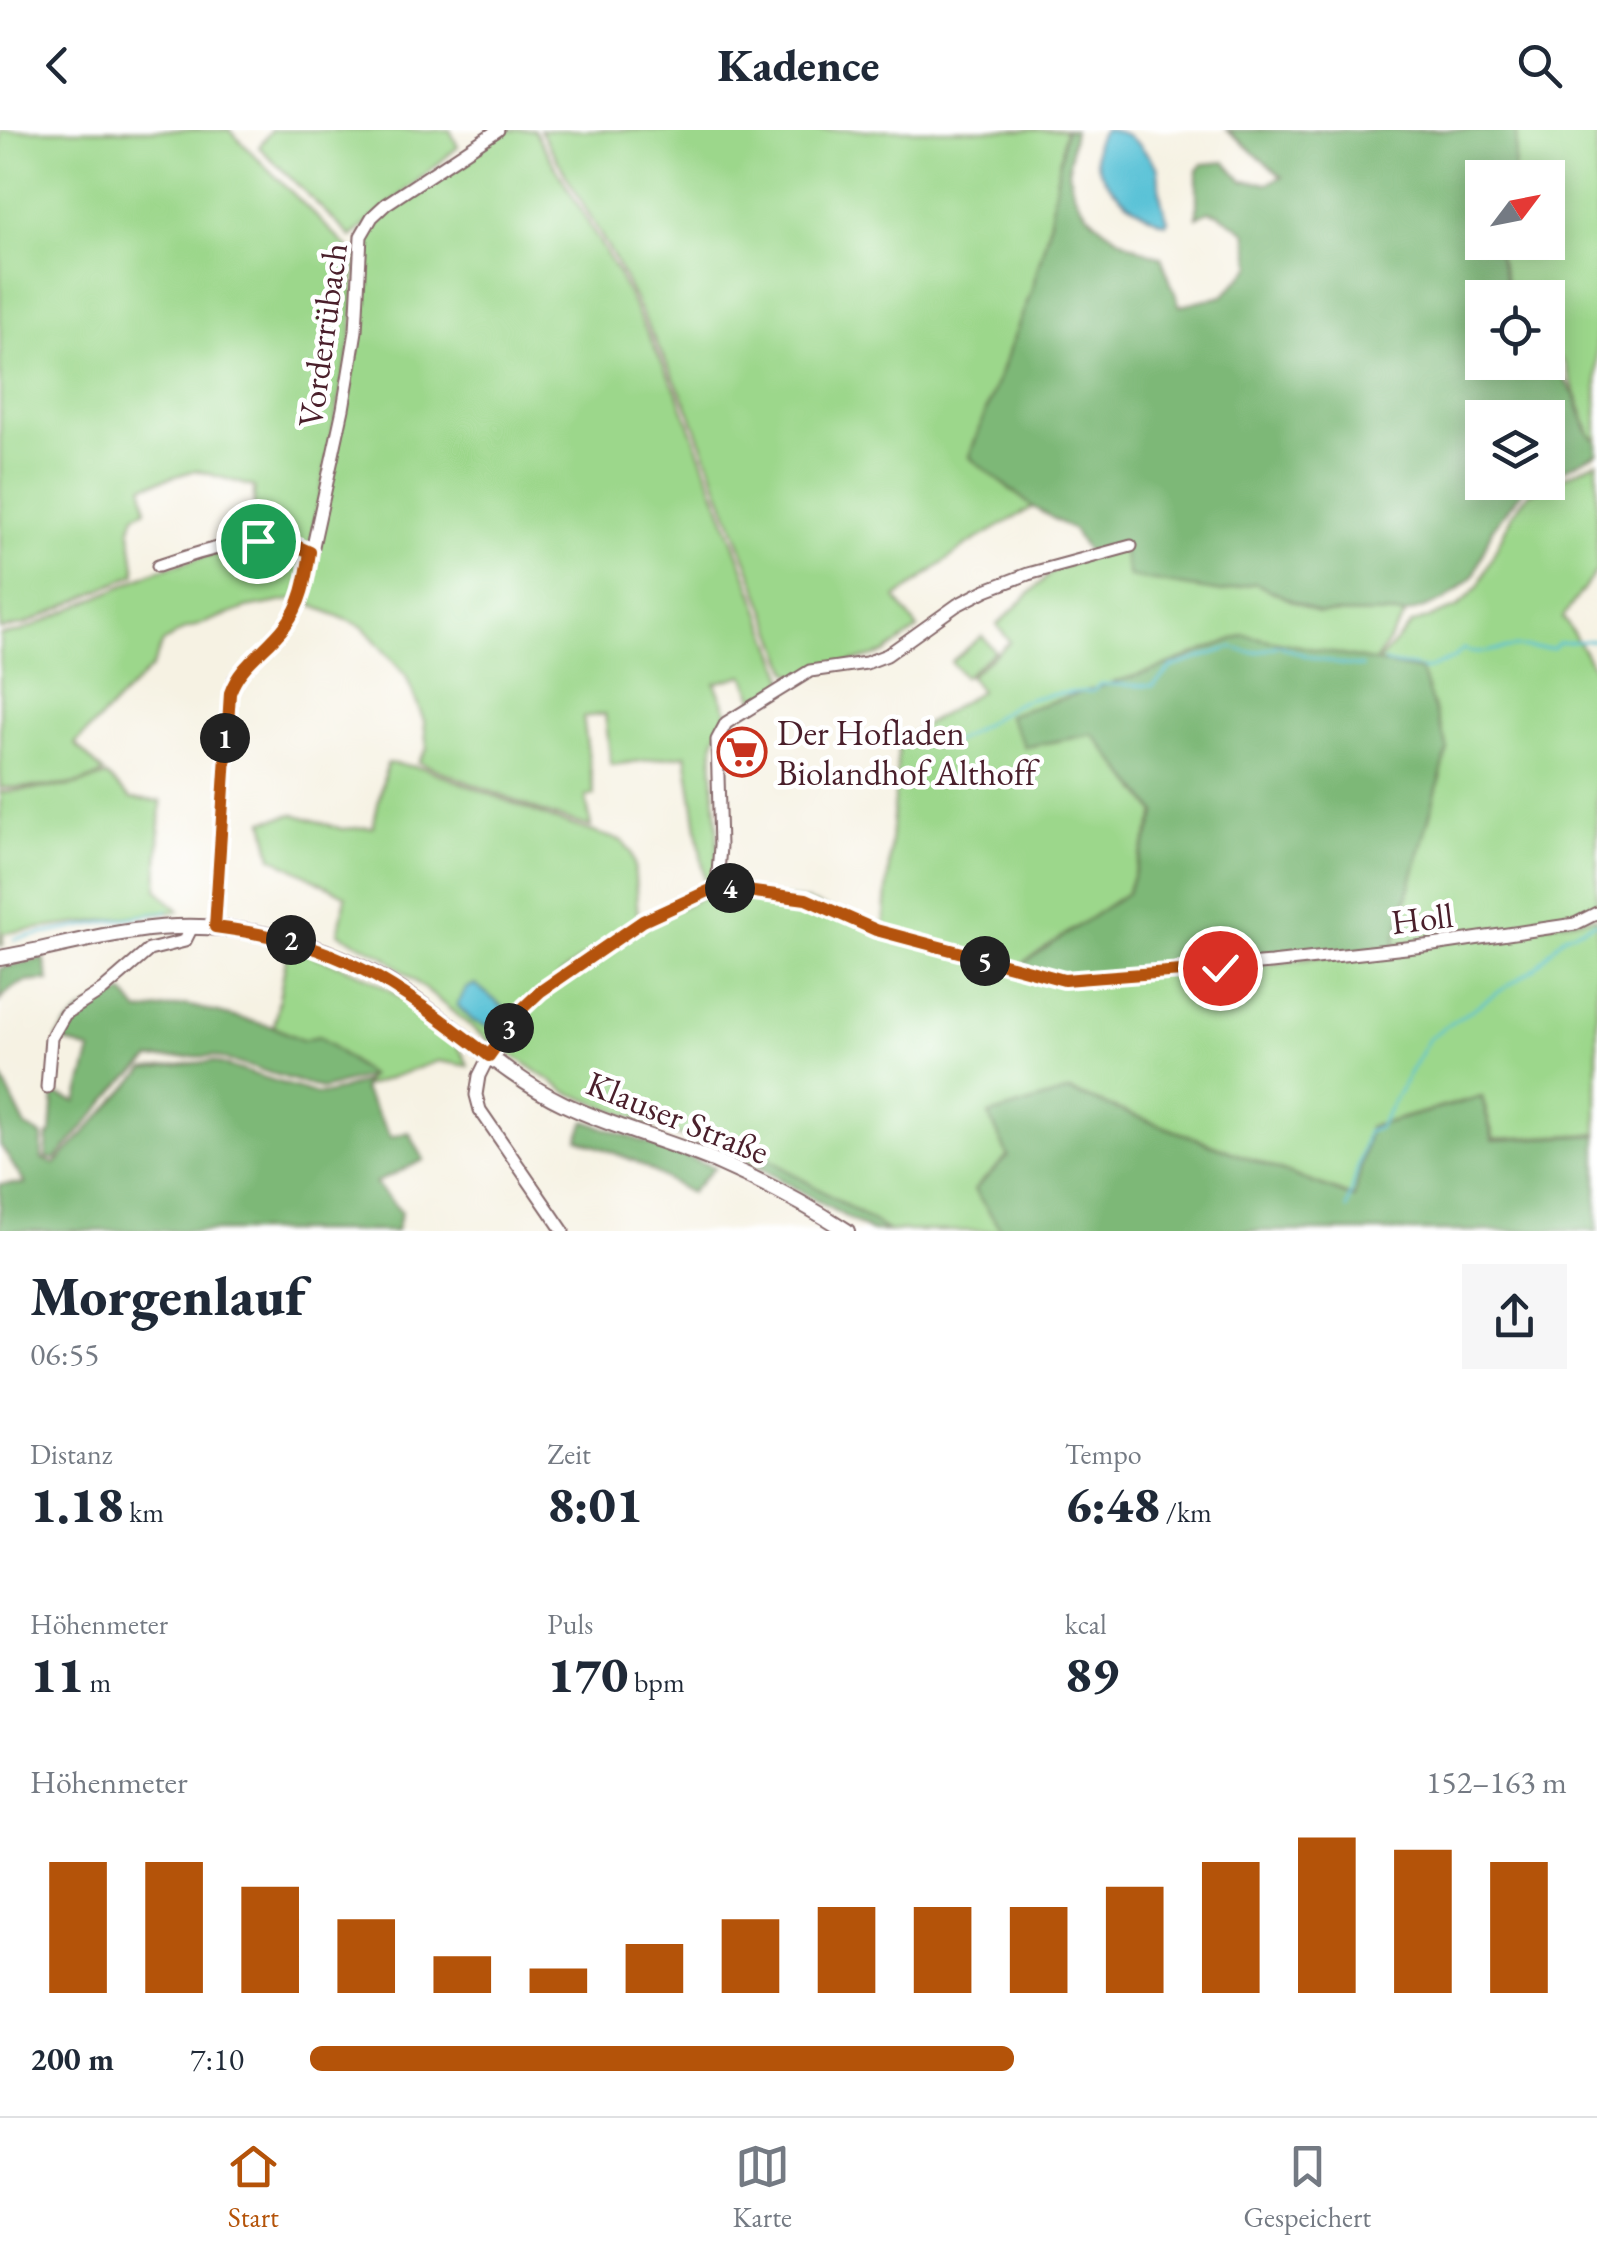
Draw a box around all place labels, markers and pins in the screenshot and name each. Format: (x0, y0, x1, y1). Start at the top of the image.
pin (216, 499, 301, 584)
place label: Der Hofladen Biolandhof Althoff (777, 710, 1040, 795)
pin: 1 (200, 713, 250, 763)
supermarket icon: Der Hofladen Biolandhof Althoff (716, 726, 768, 778)
pin: 4 (705, 863, 755, 913)
pin: 2 (266, 915, 316, 965)
pin (1178, 926, 1263, 1011)
pin: 5 (960, 936, 1010, 986)
pin: 3 (484, 1003, 534, 1053)

